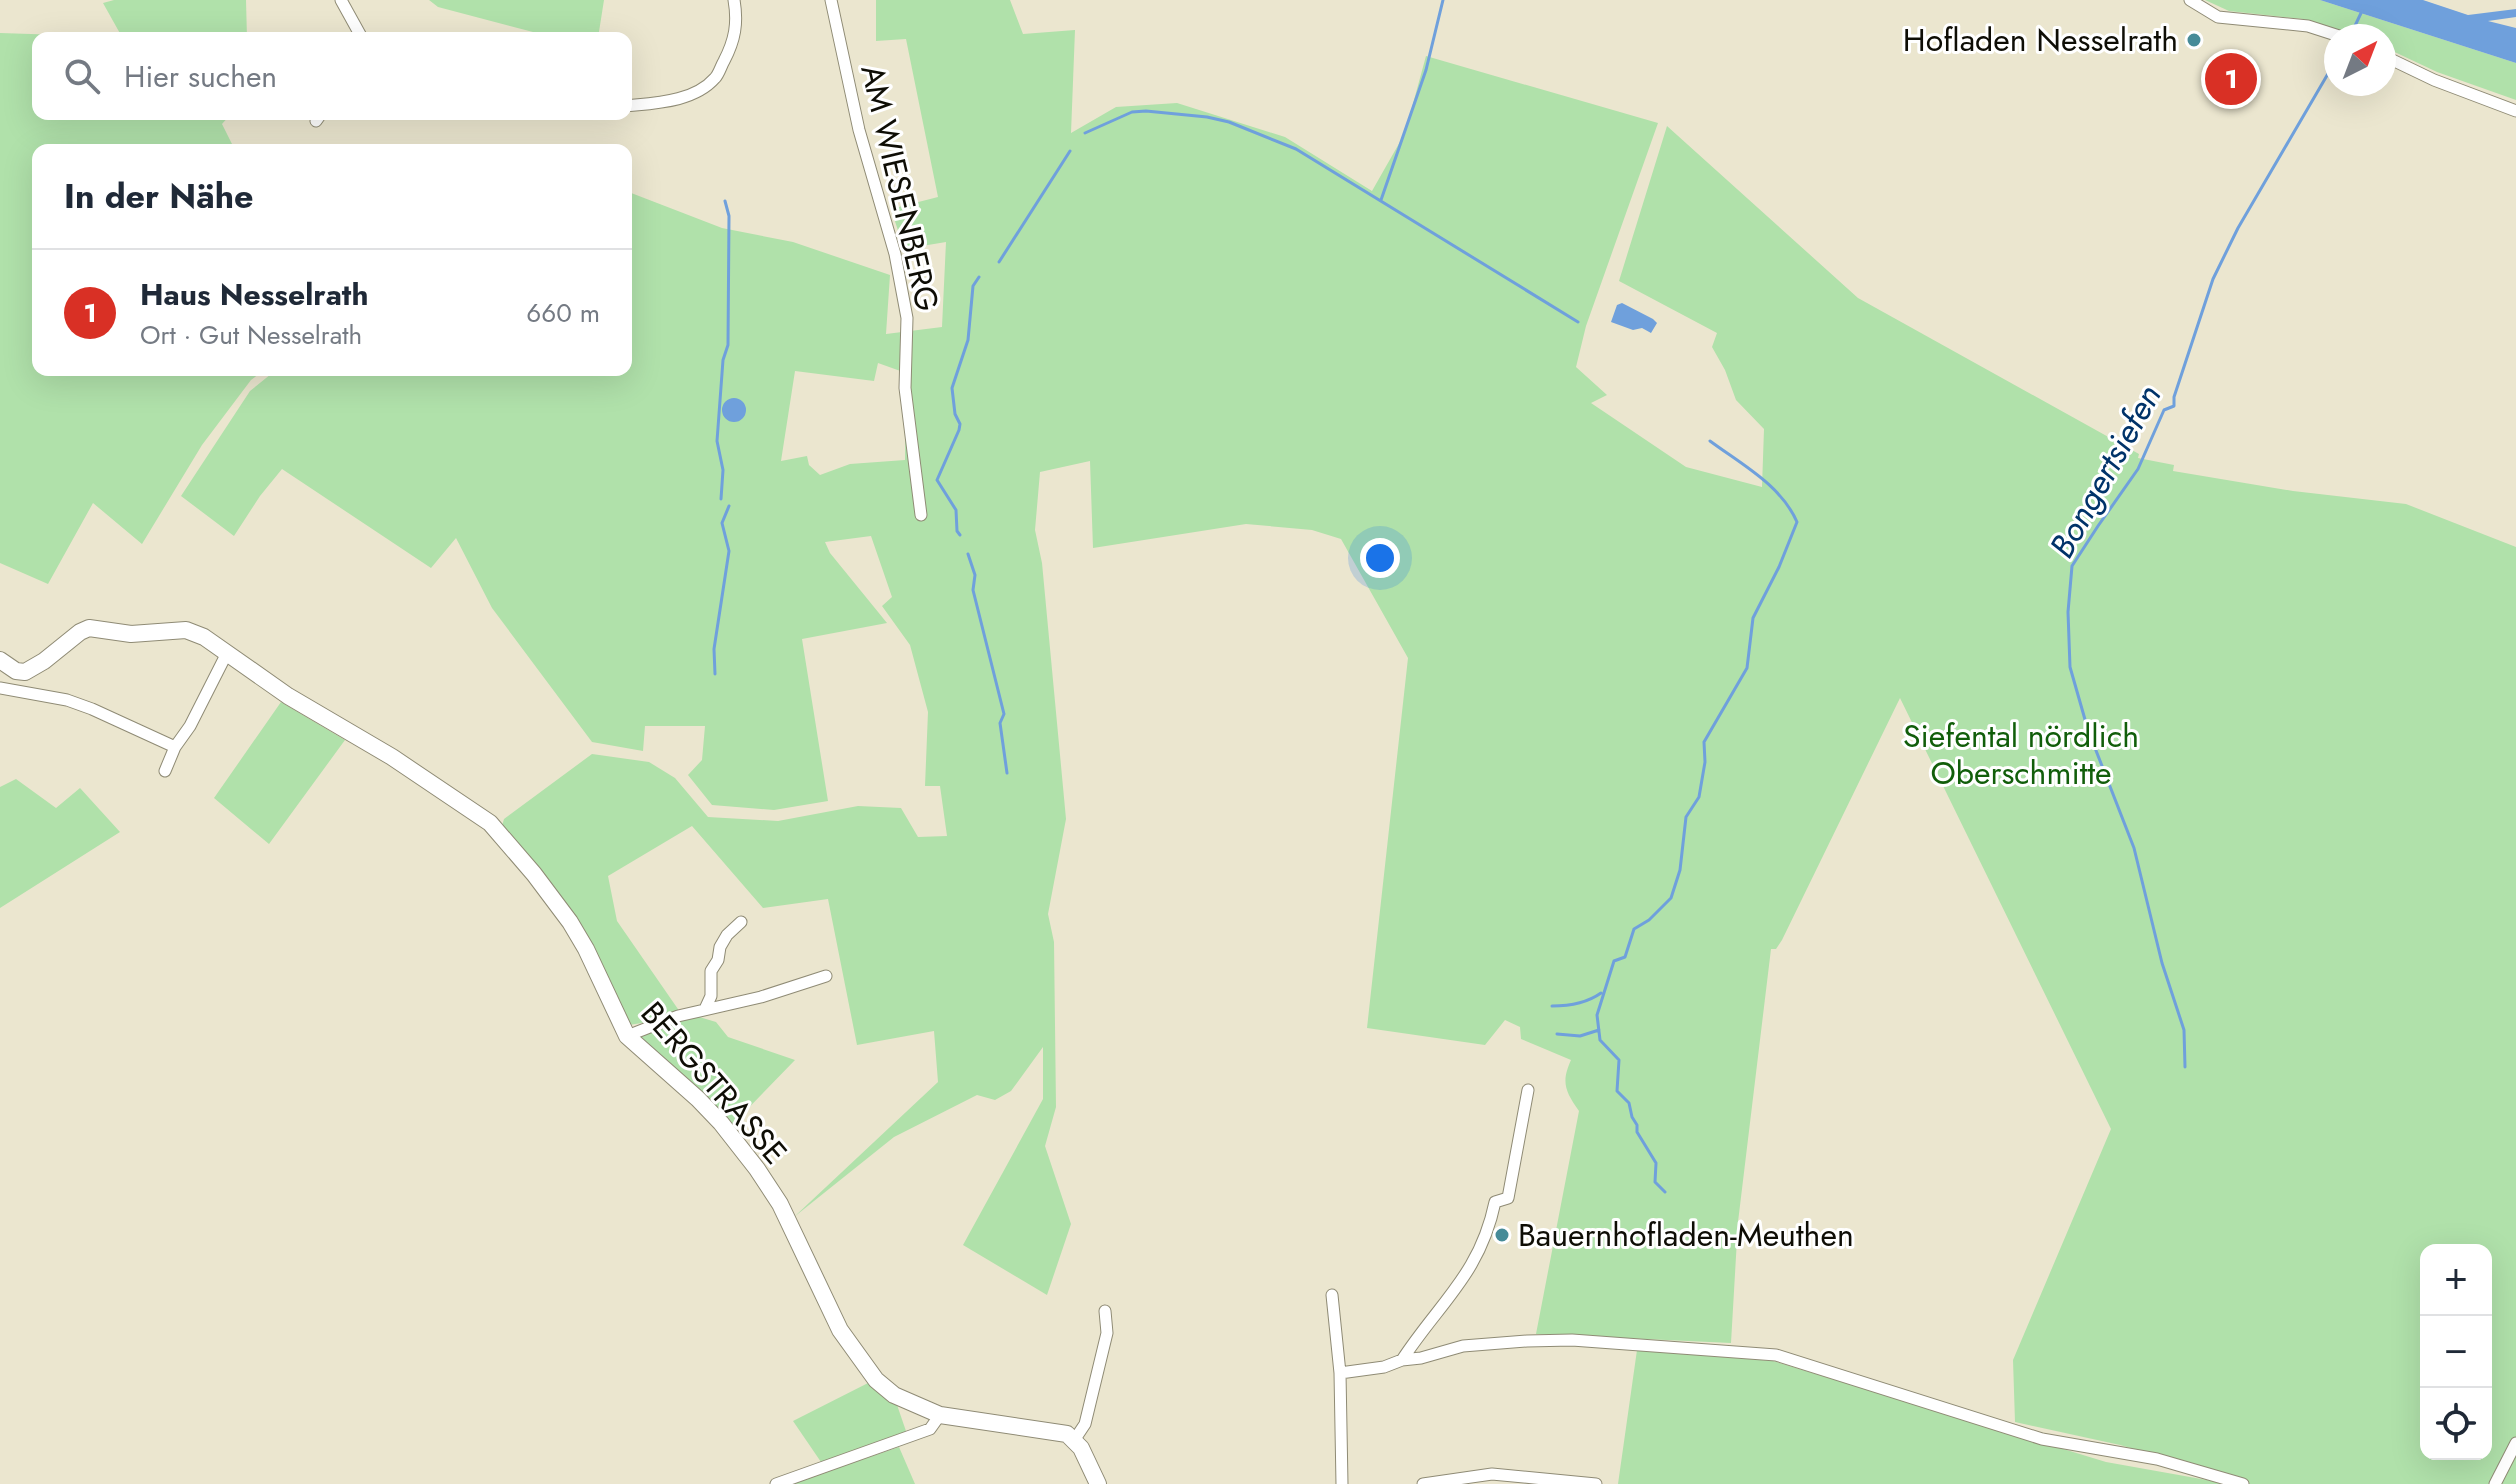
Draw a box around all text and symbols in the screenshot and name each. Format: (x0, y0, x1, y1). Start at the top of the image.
place label: Hofladen Nesselrath (1903, 17, 2178, 63)
north arrow (2324, 24, 2396, 96)
marker: Hofladen Nesselrath (2185, 31, 2203, 49)
search box (32, 32, 632, 120)
pin: 1 (2205, 49, 2257, 109)
icon: search (60, 54, 104, 98)
text: Hier suchen (124, 55, 277, 98)
street label: AM WIESENBERG (849, 60, 951, 316)
text: In der Nähe (64, 172, 254, 221)
text: Haus Nesselrath (140, 273, 368, 316)
text: 1 (83, 294, 97, 332)
text: 660 m (526, 294, 600, 332)
text: Ort · Gut Nesselrath (140, 316, 362, 354)
water label: Bongertsiefen (2038, 376, 2173, 567)
your location (1360, 538, 1400, 578)
park label: Siefental nördlich Oberschmitte (1903, 713, 2139, 796)
street label: BERGSTRASSE (630, 992, 798, 1174)
place label: Bauernhofladen-Meuthen (1518, 1212, 1854, 1258)
marker: Bauernhofladen-Meuthen (1493, 1226, 1511, 1244)
map controls (2420, 1244, 2492, 1460)
button: + (2420, 1244, 2492, 1316)
button: − (2420, 1316, 2492, 1388)
button: locate (2420, 1388, 2492, 1460)

